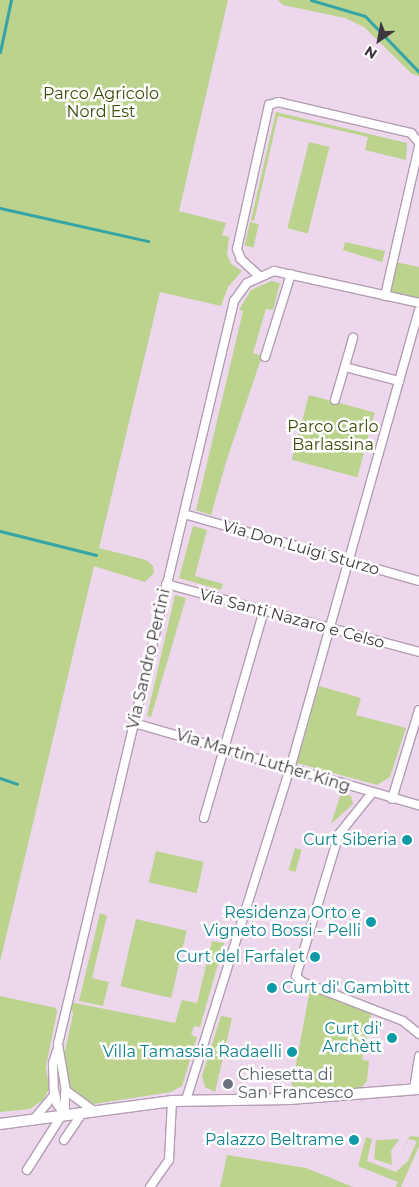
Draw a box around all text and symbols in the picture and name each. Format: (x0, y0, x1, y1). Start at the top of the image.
north arrow (354, 15, 404, 65)
text: N (361, 42, 380, 63)
park label: Parco Agricolo Nord Est (43, 84, 159, 122)
park label: Parco Carlo Barlassina (287, 417, 379, 455)
street label: Via Don Luigi Sturzo (220, 516, 382, 580)
street label: Via Santi Nazaro e Celso (197, 585, 387, 653)
street label: Via Sandro Pertini (123, 587, 175, 731)
street label: Via Martin Luther King (174, 725, 352, 797)
place label: Curt Siberia (303, 830, 397, 850)
marker: Curt Siberia (401, 834, 413, 846)
place label: Residenza Orto e Vigneto Bossi - Pelli (204, 903, 361, 941)
marker: Residenza Orto e Vigneto Bossi - Pelli (365, 916, 377, 928)
place label: Curt del Farfalet (176, 947, 305, 967)
marker: Curt del Farfalet (309, 951, 321, 963)
place label: Curt di' Gambìtt (282, 978, 410, 998)
marker: Curt di' Gambìtt (266, 982, 278, 994)
place label: Curt di' Archètt (322, 1019, 382, 1057)
marker: Curt di' Archètt (386, 1032, 398, 1044)
place label: Villa Tamassia Radaelli (103, 1042, 282, 1062)
marker: Villa Tamassia Radaelli (286, 1046, 298, 1058)
place label: Chiesetta di San Francesco (238, 1065, 354, 1103)
marker: Chiesetta di San Francesco (222, 1078, 234, 1090)
place label: Palazzo Beltrame (205, 1130, 344, 1150)
marker: Palazzo Beltrame (348, 1134, 360, 1146)

